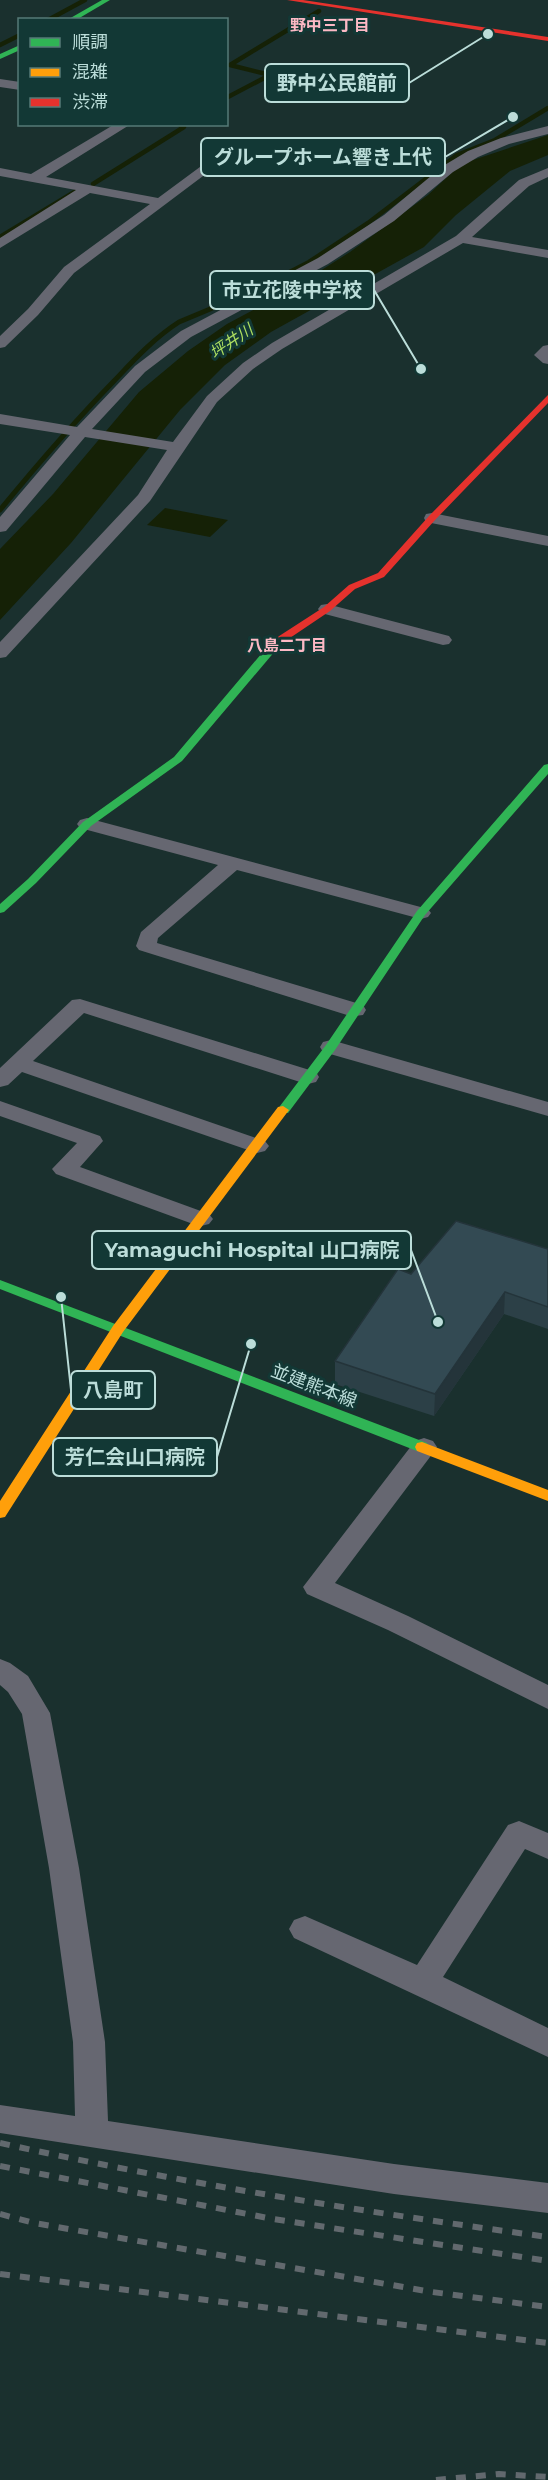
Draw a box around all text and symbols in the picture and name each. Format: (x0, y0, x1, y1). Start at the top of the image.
district label: 野中三丁目 (290, 16, 370, 35)
legend (18, 18, 228, 126)
text: 順調 (72, 31, 108, 53)
text: 混雑 (72, 61, 108, 83)
callout: 野中公民館前 (265, 64, 409, 102)
text: 野中公民館前 (277, 71, 397, 95)
text: 渋滞 (72, 91, 108, 113)
callout: グループホーム響き上代 (201, 138, 445, 176)
text: グループホーム響き上代 (214, 145, 432, 169)
callout: 市立花陵中学校 (210, 271, 374, 309)
text: 市立花陵中学校 (222, 278, 362, 302)
water label: 坪井川 (206, 319, 258, 363)
district label: 八島二丁目 (247, 636, 327, 655)
callout: Yamaguchi Hospital 山口病院 (92, 1231, 411, 1269)
text: Yamaguchi Hospital 山口病院 (103, 1238, 400, 1262)
street label: 並建熊本線 (268, 1360, 360, 1412)
callout: 八島町 (71, 1371, 155, 1409)
text: 八島町 (83, 1378, 143, 1402)
callout: 芳仁会山口病院 (53, 1438, 217, 1476)
text: 芳仁会山口病院 (65, 1445, 205, 1469)

